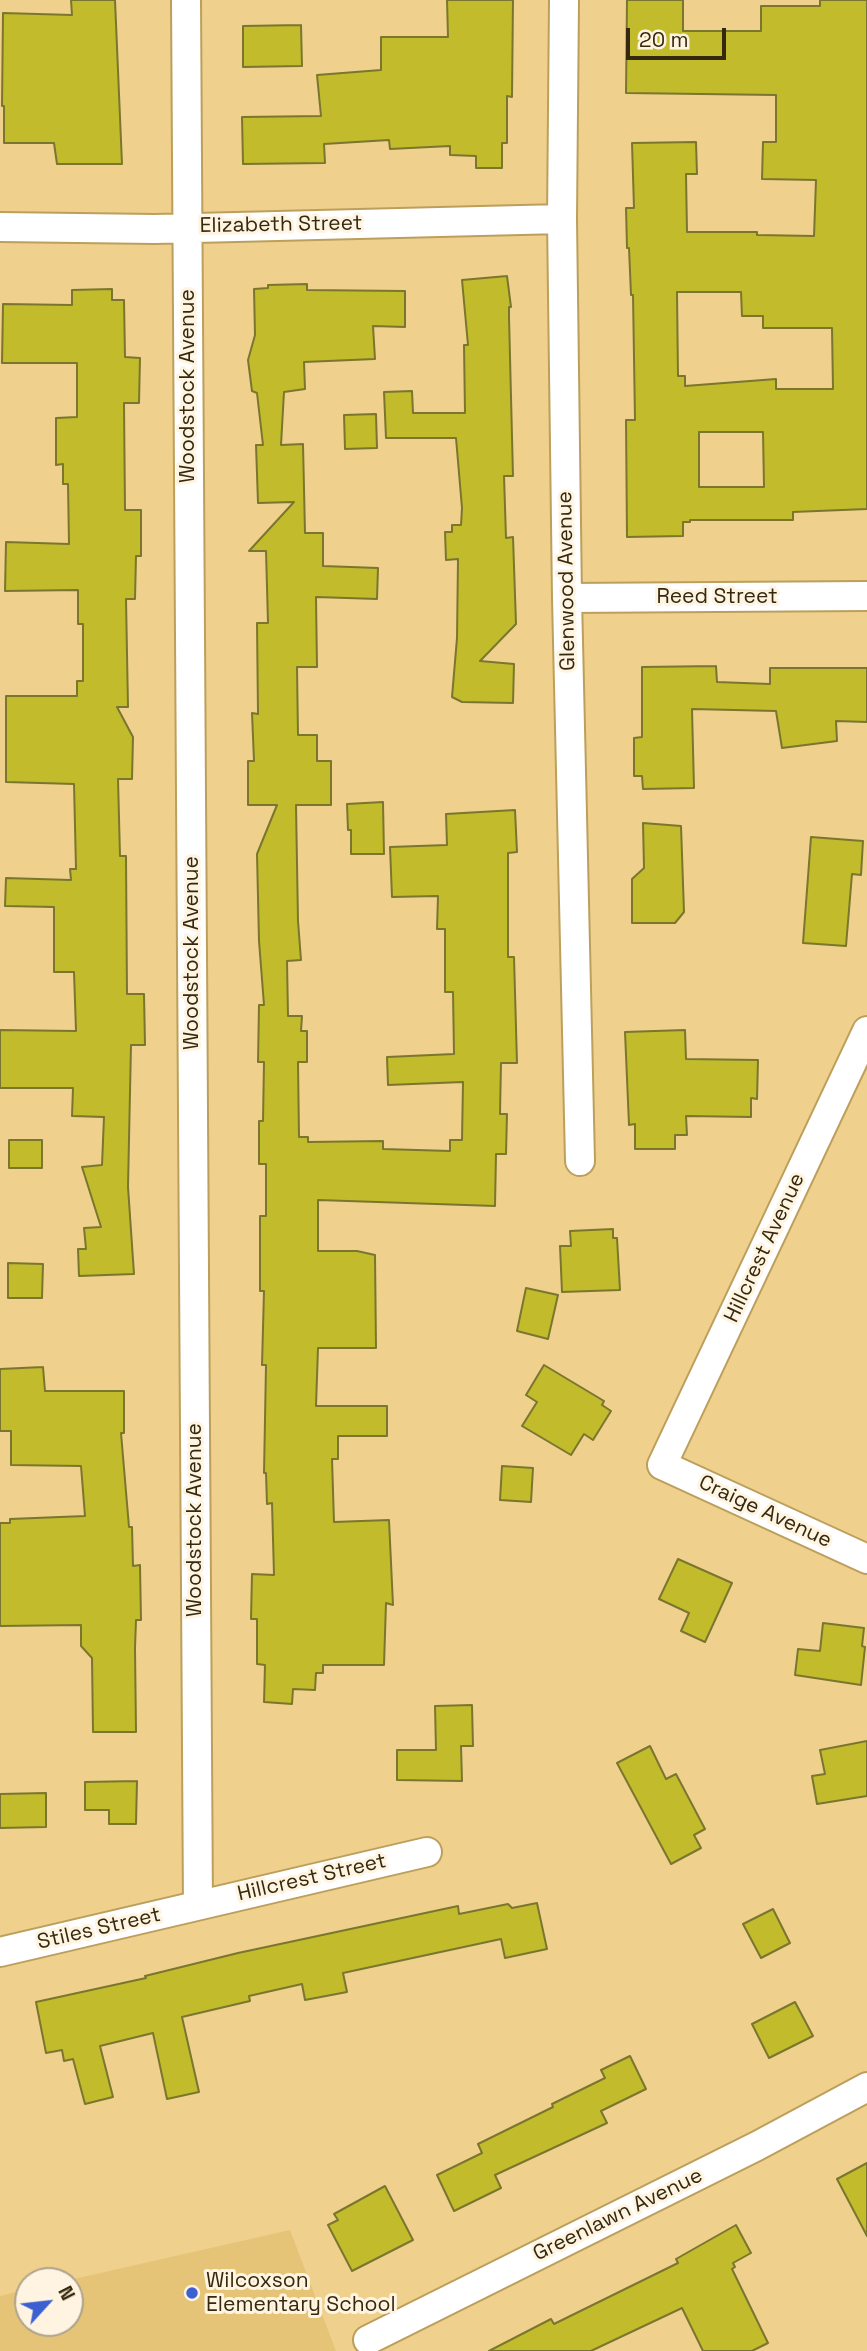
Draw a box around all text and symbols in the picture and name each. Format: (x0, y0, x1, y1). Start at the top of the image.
scale bar (629, 14, 729, 58)
text: 20 m (639, 26, 689, 53)
street label: Elizabeth Street (199, 211, 363, 239)
street label: Woodstock Avenue (175, 289, 201, 483)
street label: Glenwood Avenue (553, 491, 581, 671)
street label: Reed Street (656, 584, 778, 610)
street label: Woodstock Avenue (179, 856, 205, 1050)
street label: Hillcrest Avenue (719, 1169, 811, 1327)
street label: Woodstock Avenue (182, 1423, 208, 1617)
street label: Craige Avenue (695, 1470, 835, 1554)
street label: Hillcrest Street (235, 1849, 389, 1907)
street label: Stiles Street (35, 1903, 163, 1955)
street label: Greenlawn Avenue (529, 2163, 707, 2267)
north arrow (14, 2267, 84, 2337)
place label: Wilcoxson Elementary School (206, 2268, 396, 2318)
text: N (52, 2282, 80, 2304)
marker: Wilcoxson Elementary School (184, 2285, 200, 2301)

